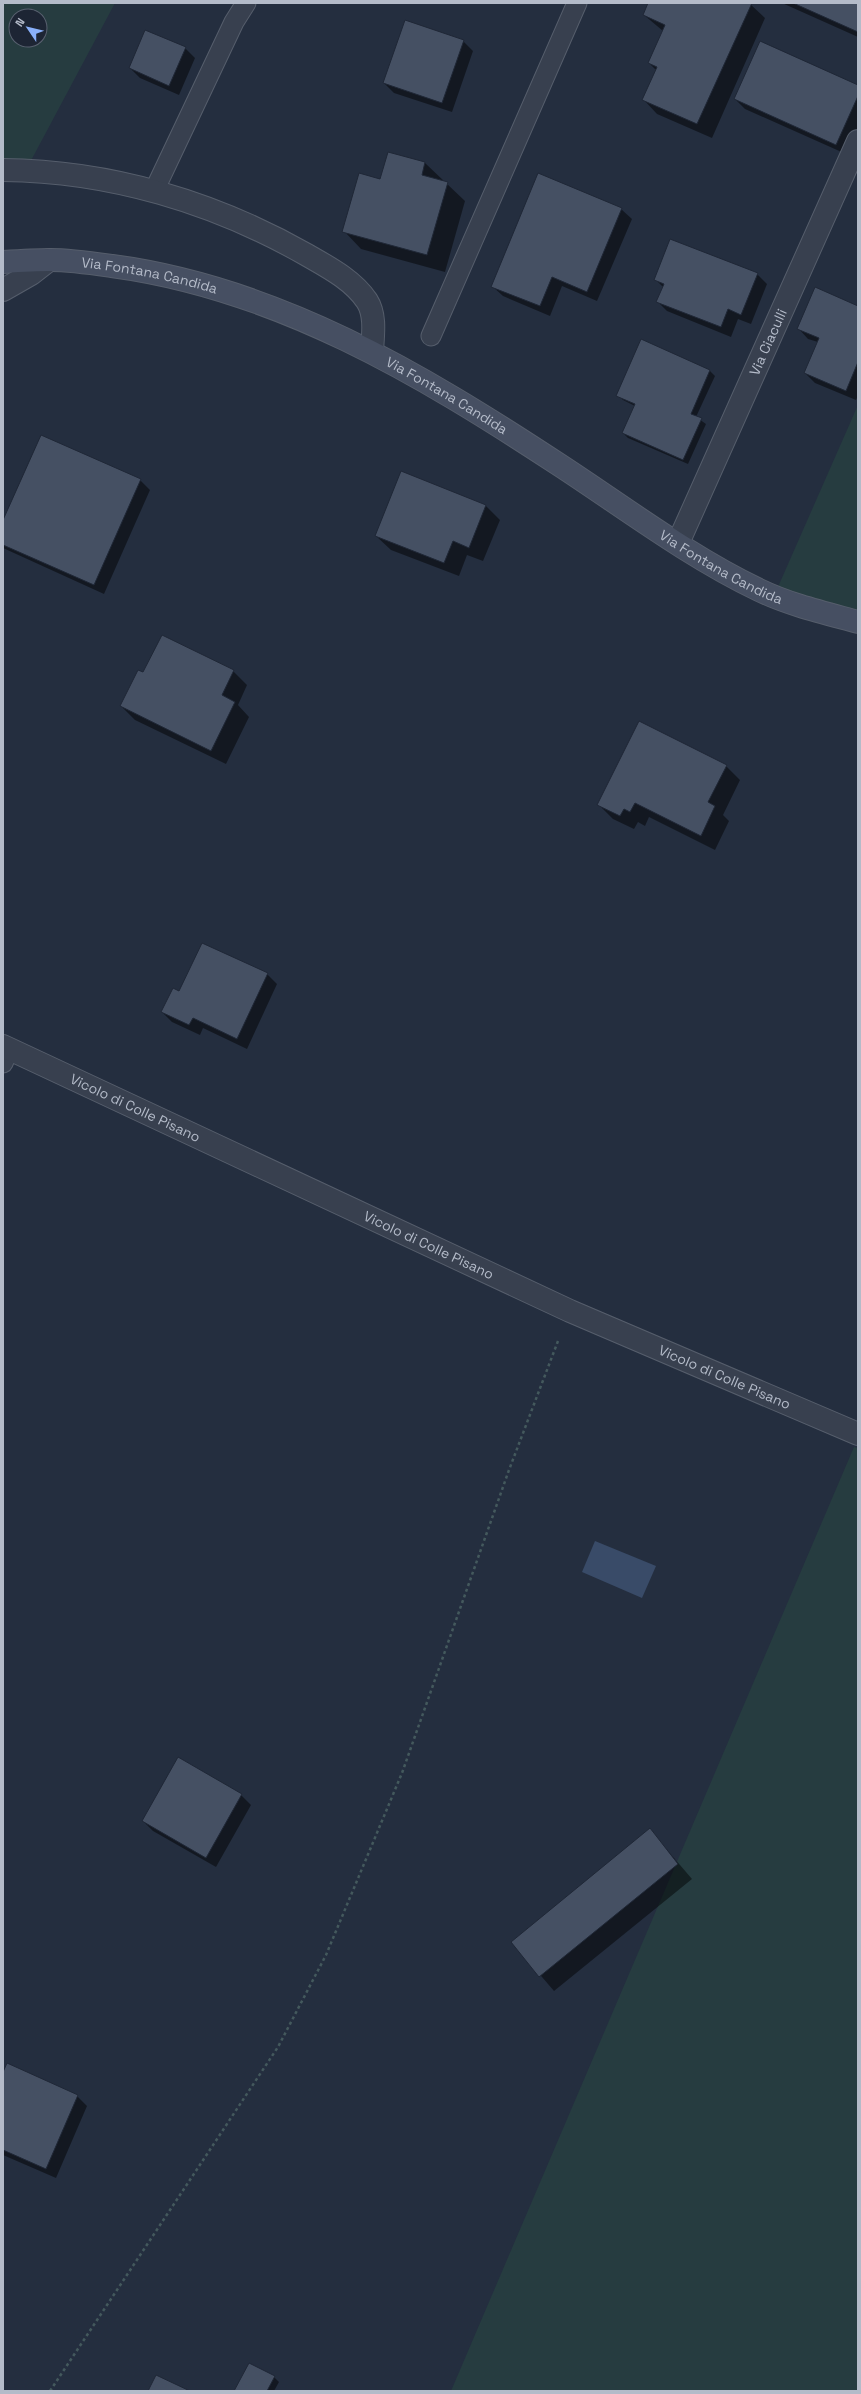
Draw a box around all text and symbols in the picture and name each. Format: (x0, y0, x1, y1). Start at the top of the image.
north arrow (8, 8, 48, 48)
text: N (12, 15, 28, 29)
street label: Via Fontana Candida (81, 253, 220, 298)
street label: Via Ciaculli (745, 306, 791, 378)
street label: Via Fontana Candida (383, 353, 511, 438)
street label: Via Fontana Candida (656, 526, 785, 608)
street label: Vicolo di Colle Pisano (67, 1070, 203, 1146)
street label: Vicolo di Colle Pisano (361, 1207, 497, 1283)
street label: Vicolo di Colle Pisano (656, 1341, 793, 1413)

